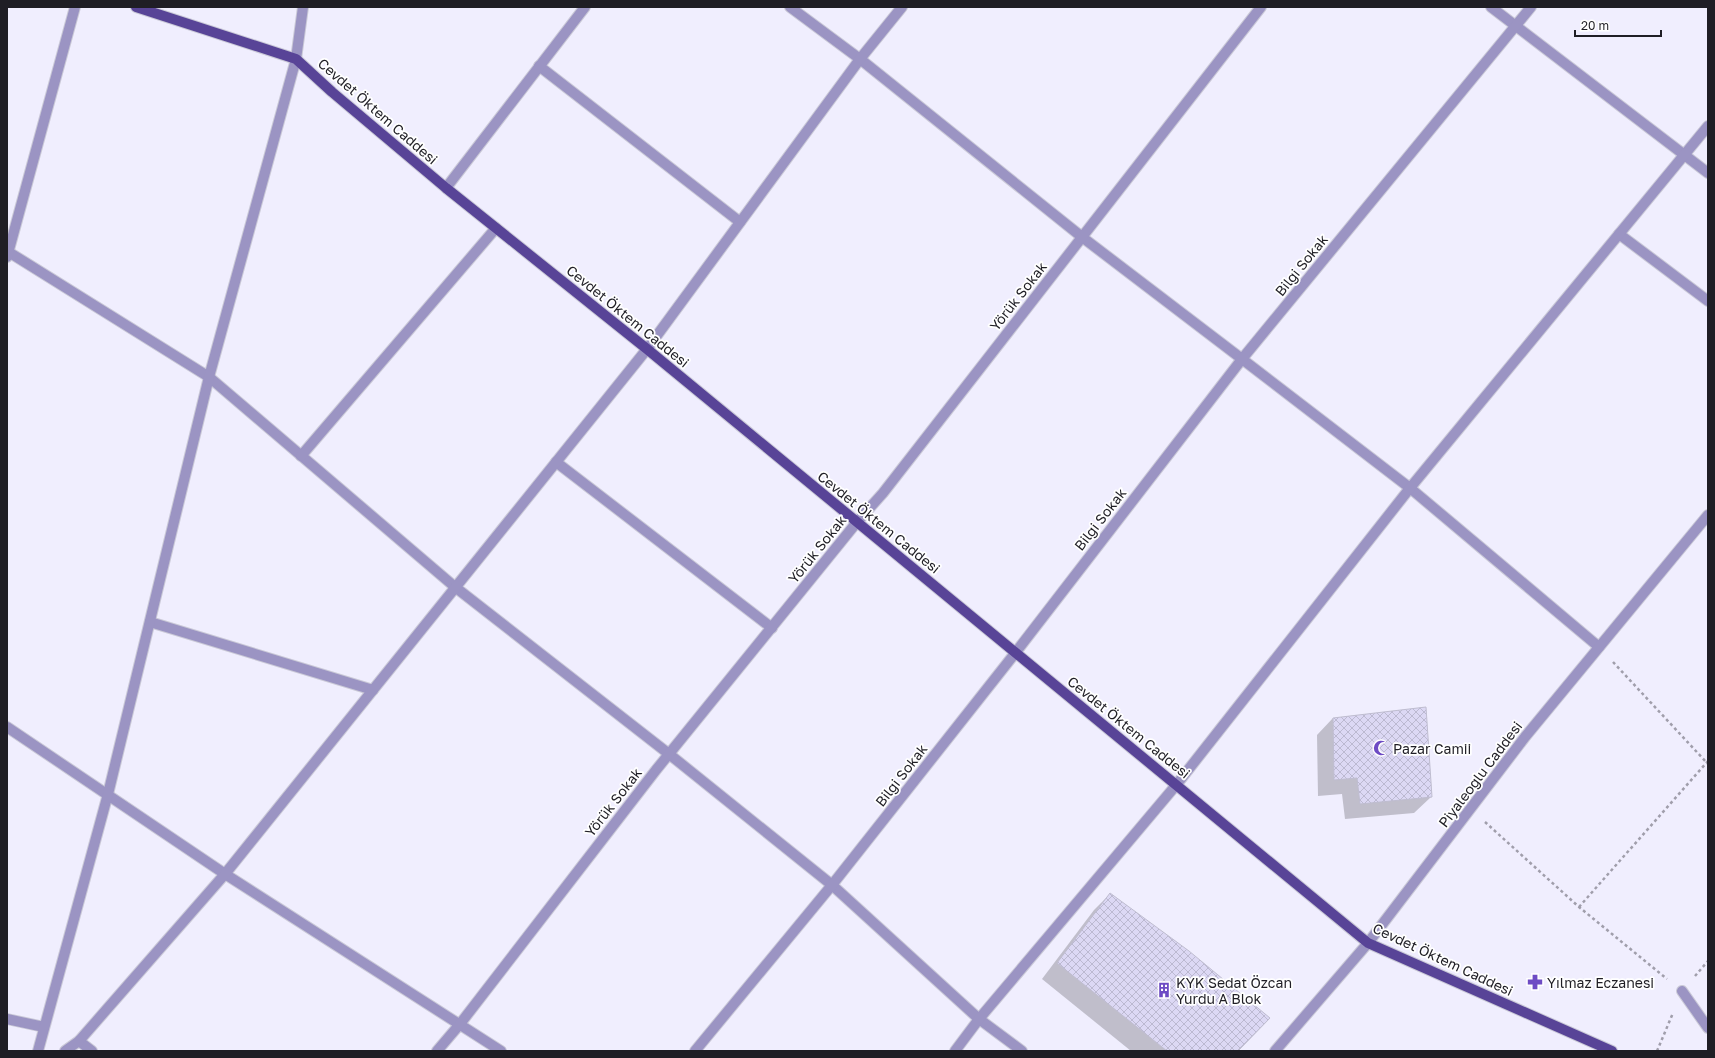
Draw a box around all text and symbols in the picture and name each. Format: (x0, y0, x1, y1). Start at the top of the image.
scale bar (1575, 12, 1661, 38)
text: 20 m (1581, 18, 1609, 33)
street label: Cevdet Öktem Caddesi (315, 54, 441, 168)
street label: Bilgi Sokak (1271, 231, 1331, 299)
street label: Yörük Sokak (986, 258, 1050, 334)
street label: Cevdet Öktem Caddesi (563, 261, 693, 371)
street label: Cevdet Öktem Caddesi (814, 467, 944, 577)
street label: Bilgi Sokak (1070, 484, 1130, 554)
street label: Yörük Sokak (784, 512, 850, 586)
street label: Cevdet Öktem Caddesi (1064, 672, 1194, 782)
street label: Piyaleoğlu Caddesi (1435, 718, 1525, 830)
mosque icon: Pazar Camii (1372, 739, 1390, 757)
street label: Bilgi Sokak (871, 740, 931, 810)
place label: Pazar Camii (1393, 740, 1471, 757)
street label: Yörük Sokak (581, 764, 645, 840)
street label: Cevdet Öktem Caddesi (1370, 919, 1516, 999)
pharmacy icon: Yılmaz Eczanesi (1526, 973, 1544, 991)
place label: KYK Sedat Özcan Yurdu A Blok (1176, 974, 1292, 1007)
place label: Yılmaz Eczanesi (1547, 974, 1654, 991)
building icon: KYK Sedat Özcan Yurdu A Blok (1155, 981, 1173, 999)

